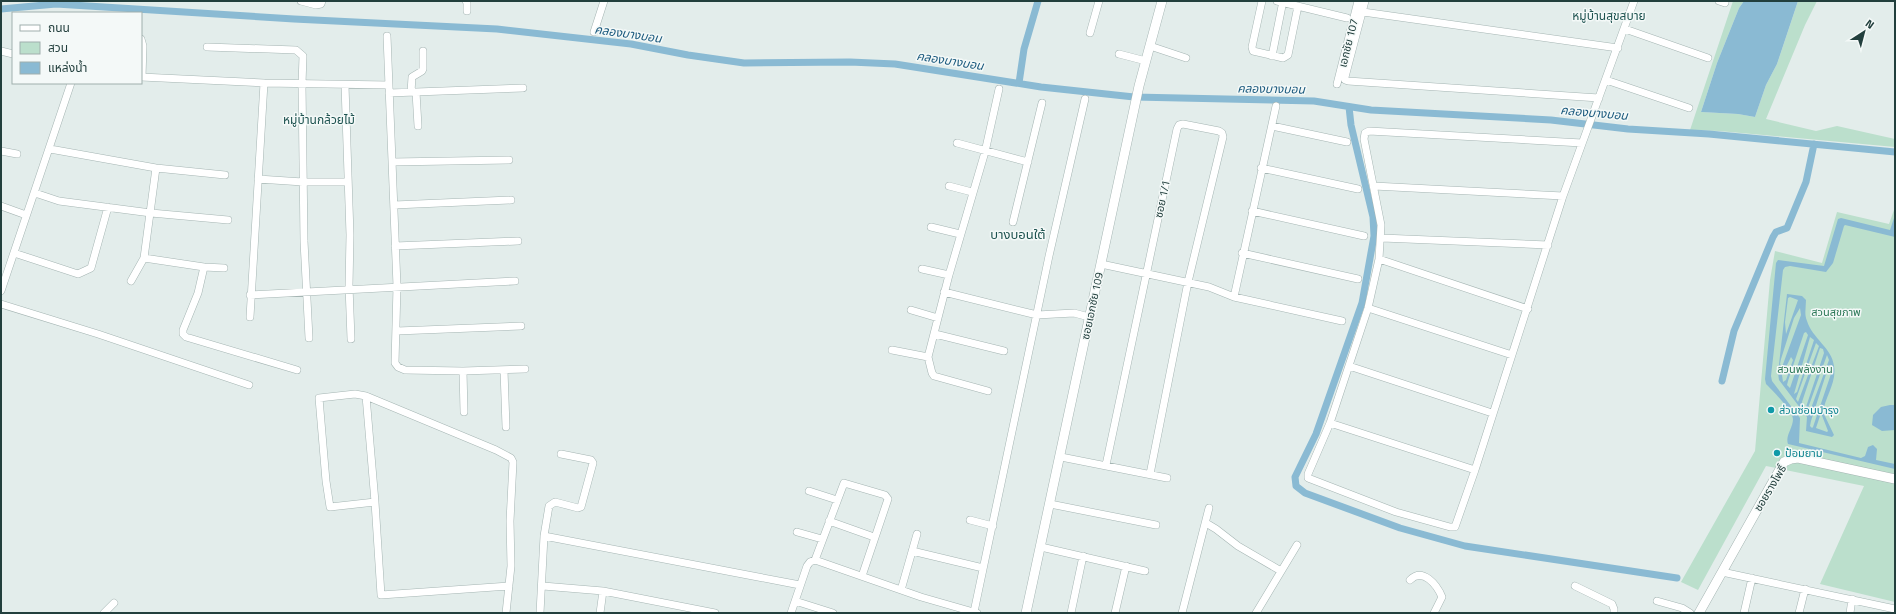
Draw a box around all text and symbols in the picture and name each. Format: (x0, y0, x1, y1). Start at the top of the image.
district label: หมู่บ้านสุขสบาย (1572, 6, 1646, 25)
legend (12, 12, 142, 84)
north arrow (1844, 12, 1884, 52)
text: N (1862, 15, 1878, 33)
street label: เอกชัย 107 (1334, 17, 1362, 69)
text: ถนน (48, 18, 70, 37)
water label: คลองบางบอน (593, 19, 664, 48)
text: สวน (48, 38, 68, 57)
water label: คลองบางบอน (915, 46, 986, 75)
text: แหล่งน้ำ (48, 58, 87, 77)
water label: คลองบางบอน (1237, 78, 1306, 99)
water label: คลองบางบอน (1560, 100, 1629, 125)
district label: หมู่บ้านกล้วยไม้ (283, 110, 355, 129)
street label: ซอย 1/1 (1150, 179, 1174, 219)
district label: บางบอนใต้ (990, 224, 1046, 244)
street label: ซอยเอกชัย 109 (1077, 271, 1107, 341)
park label: สวนสุขภาพ (1811, 304, 1861, 320)
park label: สวนพลังงาน (1777, 361, 1833, 377)
place label: ส่วนซ่อมบำรุง (1779, 402, 1839, 418)
marker: ส่วนซ่อมบำรุง (1766, 405, 1776, 415)
place label: ป้อมยาม (1785, 445, 1822, 461)
marker: ป้อมยาม (1772, 448, 1782, 458)
street label: ซอยรางโพธิ์ (1750, 462, 1790, 514)

